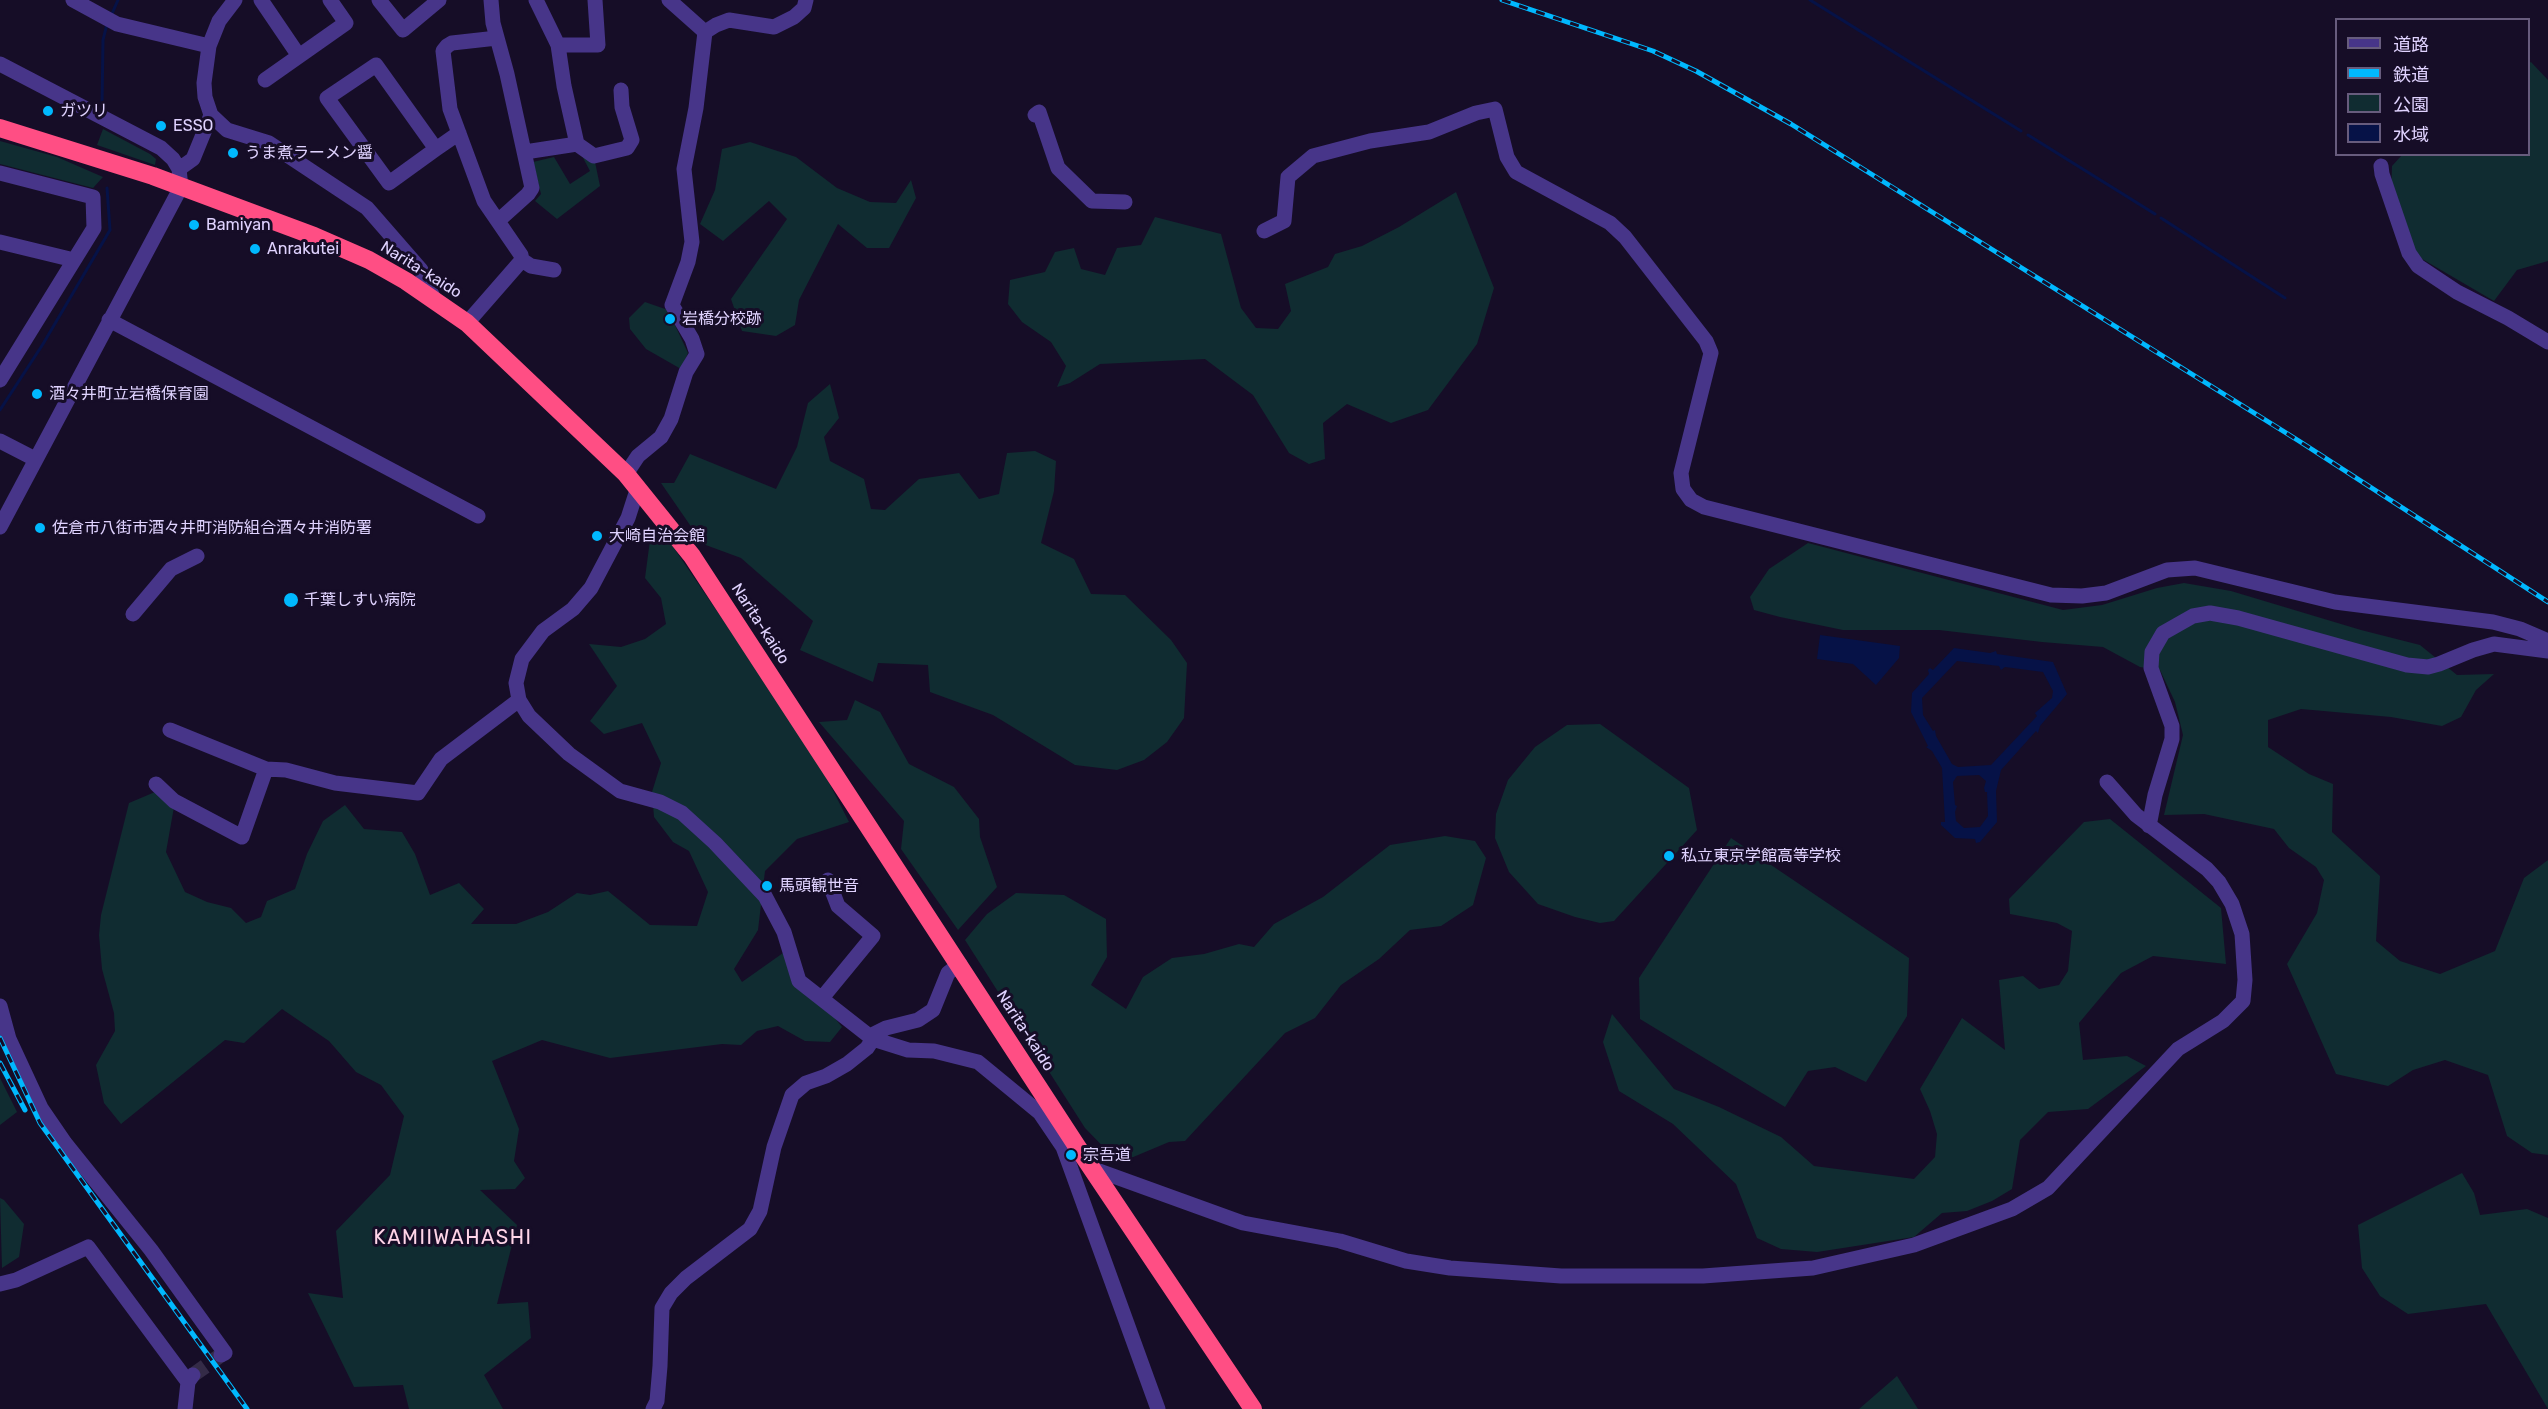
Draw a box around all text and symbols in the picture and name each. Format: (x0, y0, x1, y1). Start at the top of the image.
legend (2335, 18, 2530, 156)
text: 道路 (2393, 34, 2429, 56)
text: 鉄道 (2393, 64, 2429, 86)
text: 公園 (2393, 94, 2429, 116)
place label: ガツリ (60, 101, 108, 121)
marker: ガツリ (41, 104, 55, 118)
place label: ESSO (173, 116, 213, 136)
marker: ESSO (154, 119, 168, 133)
text: 水域 (2393, 124, 2429, 146)
place label: うま煮ラーメン醤 (245, 143, 373, 163)
marker: うま煮ラーメン醤 (226, 146, 240, 160)
place label: Bamiyan (206, 215, 271, 235)
marker: Bamiyan (187, 218, 201, 232)
street label: Narita-kaido (377, 237, 465, 303)
place label: Anrakutei (267, 239, 339, 259)
marker: Anrakutei (248, 242, 262, 256)
place label: 岩橋分校跡 (682, 309, 762, 329)
marker: 岩橋分校跡 (663, 312, 677, 326)
place label: 酒々井町立岩橋保育園 (49, 384, 209, 404)
marker: 酒々井町立岩橋保育園 (30, 387, 44, 401)
place label: 佐倉市八街市酒々井町消防組合酒々井消防署 (52, 518, 372, 538)
marker: 佐倉市八街市酒々井町消防組合酒々井消防署 (33, 521, 47, 535)
place label: 大崎自治会館 (609, 526, 705, 546)
marker: 大崎自治会館 (590, 529, 604, 543)
street label: Narita-kaido (727, 580, 793, 668)
place label: 千葉しすい病院 (304, 590, 416, 610)
marker: 千葉しすい病院 (282, 591, 300, 609)
place label: 私立東京学館高等学校 (1681, 846, 1841, 866)
marker: 私立東京学館高等学校 (1662, 849, 1676, 863)
place label: 馬頭観世音 (779, 876, 859, 896)
marker: 馬頭観世音 (760, 879, 774, 893)
street label: Narita-kaido (992, 987, 1058, 1075)
place label: 宗吾道 (1083, 1145, 1131, 1165)
marker: 宗吾道 (1064, 1148, 1078, 1162)
district label: KAMIIWAHASHI (374, 1226, 532, 1250)

